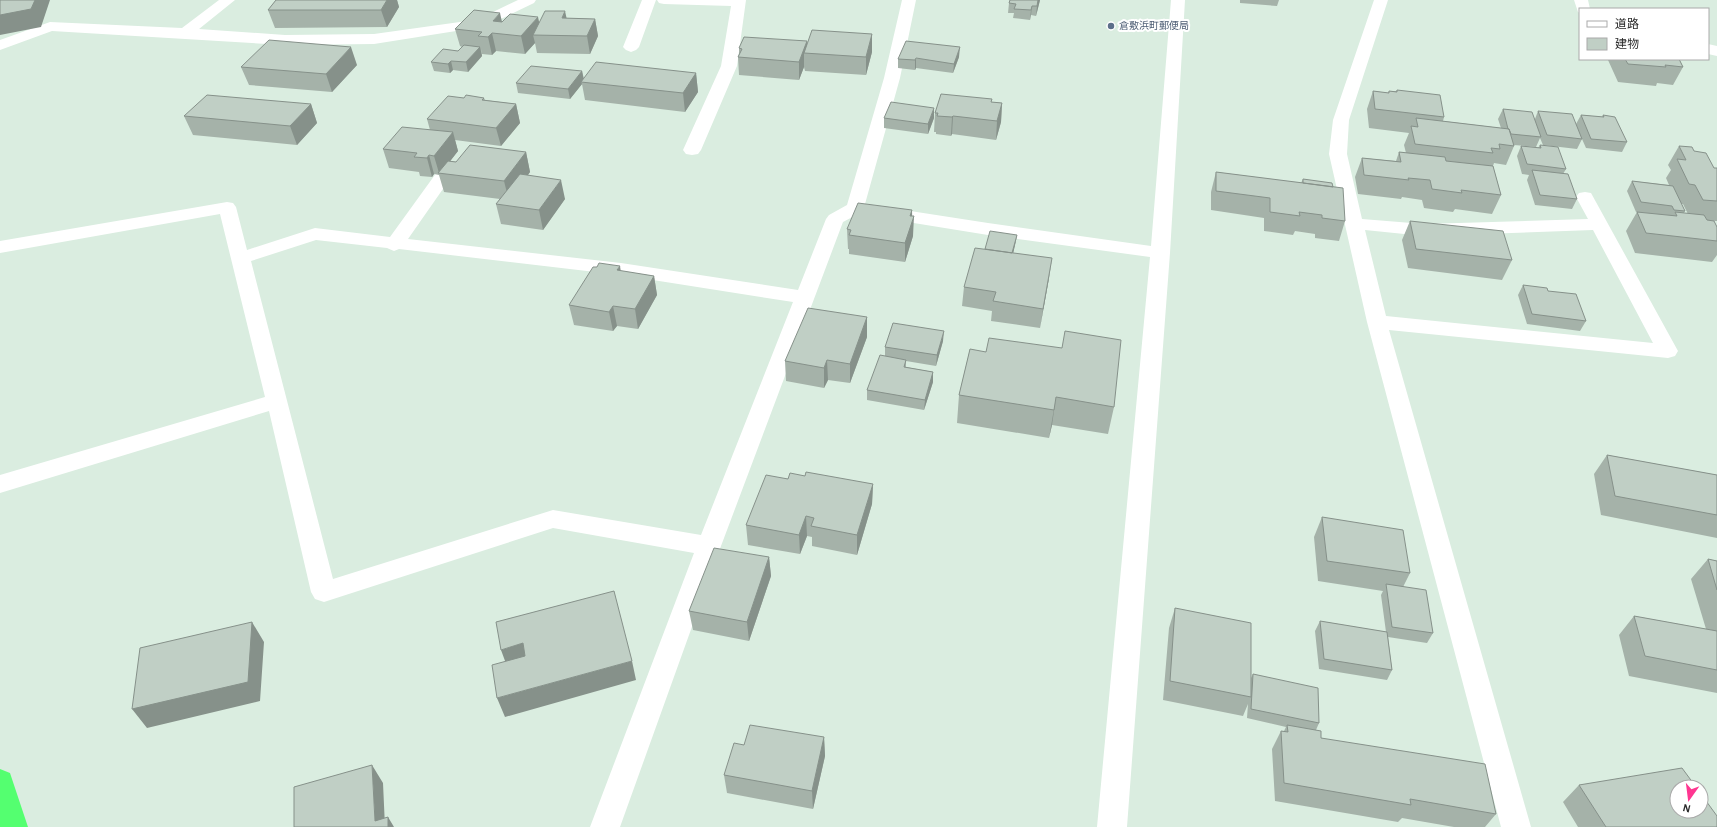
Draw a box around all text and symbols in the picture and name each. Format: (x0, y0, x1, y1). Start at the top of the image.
legend (1579, 8, 1709, 60)
text: 道路 (1615, 17, 1639, 30)
place label: 倉敷浜町郵便局 (1119, 20, 1189, 31)
marker: 倉敷浜町郵便局 (1106, 21, 1116, 31)
text: 建物 (1615, 37, 1639, 50)
north arrow (1669, 779, 1709, 819)
text: N (1682, 802, 1692, 814)

